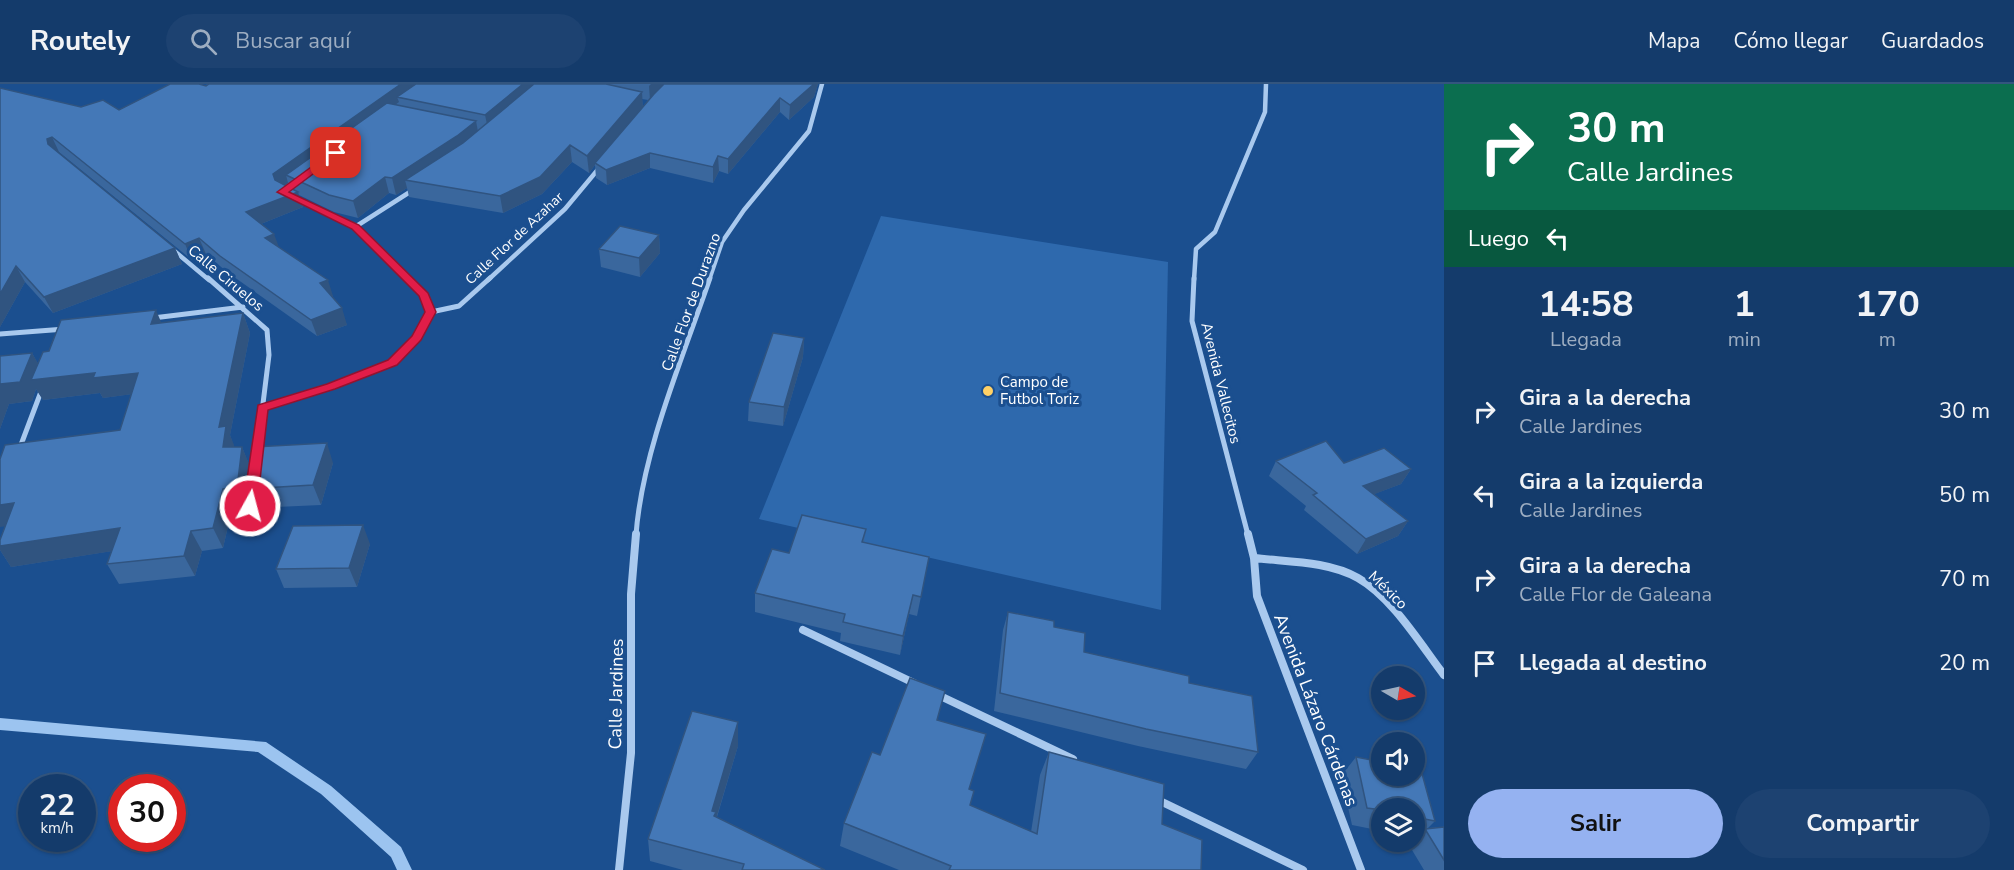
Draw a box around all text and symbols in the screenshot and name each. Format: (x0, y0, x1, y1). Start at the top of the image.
search box (166, 14, 586, 68)
text: Routely (30, 22, 130, 60)
icon: search (187, 25, 220, 58)
text: Buscar aquí (235, 26, 350, 56)
text: Mapa (1648, 27, 1700, 55)
text: Cómo llegar (1733, 27, 1848, 55)
text: Guardados (1881, 27, 1984, 55)
text: 30 m (1567, 100, 1666, 157)
icon: right (1468, 108, 1546, 186)
pin (310, 127, 361, 178)
icon: arrive (319, 136, 352, 169)
text: Calle Jardines (1567, 154, 1733, 191)
street label: Calle Flor de Azahar (461, 188, 567, 289)
icon: left (1541, 222, 1574, 255)
text: Luego (1468, 224, 1529, 254)
street label: Calle Flor de Durazno (657, 230, 725, 374)
street label: Calle Ciruelos (184, 240, 268, 316)
text: 14:58 (1538, 280, 1634, 329)
text: 1 (1733, 280, 1755, 329)
text: 170 (1855, 280, 1920, 329)
street label: Avenida Vallecitos (1196, 320, 1246, 446)
text: Llegada (1550, 326, 1622, 353)
text: min (1728, 326, 1761, 353)
text: m (1879, 326, 1896, 353)
place label: Campo de Futbol Toriz (1000, 372, 1079, 409)
text: Gira a la derecha (1519, 383, 1691, 413)
marker: Campo de Futbol Toriz (981, 384, 995, 398)
icon: right (1468, 395, 1501, 428)
text: 30 m (1939, 396, 1990, 426)
text: Calle Jardines (1519, 413, 1642, 440)
text: Gira a la izquierda (1519, 467, 1703, 497)
position arrow (218, 474, 282, 538)
icon: left (1468, 479, 1501, 512)
text: 50 m (1939, 480, 1990, 510)
text: Calle Jardines (1519, 497, 1642, 524)
text: Gira a la derecha (1519, 551, 1691, 581)
icon: right (1468, 563, 1501, 596)
text: 70 m (1939, 564, 1990, 594)
street label: México (1364, 566, 1412, 614)
text: Calle Flor de Galeana (1519, 581, 1712, 608)
street label: Avenida Lázaro Cárdenas (1268, 610, 1364, 810)
street label: Calle Jardines (603, 638, 629, 750)
icon: arrive (1468, 647, 1501, 680)
text: Llegada al destino (1519, 648, 1707, 678)
text: 20 m (1939, 648, 1990, 678)
north arrow (1371, 666, 1425, 720)
map controls (1371, 666, 1425, 852)
button: sound (1371, 732, 1425, 786)
speed limit sign: 30 (108, 774, 186, 852)
text: 22 (39, 785, 75, 826)
button: Salir (1468, 789, 1723, 858)
button: Compartir (1735, 789, 1990, 858)
button: layers (1371, 798, 1425, 852)
text: km/h (40, 818, 74, 838)

